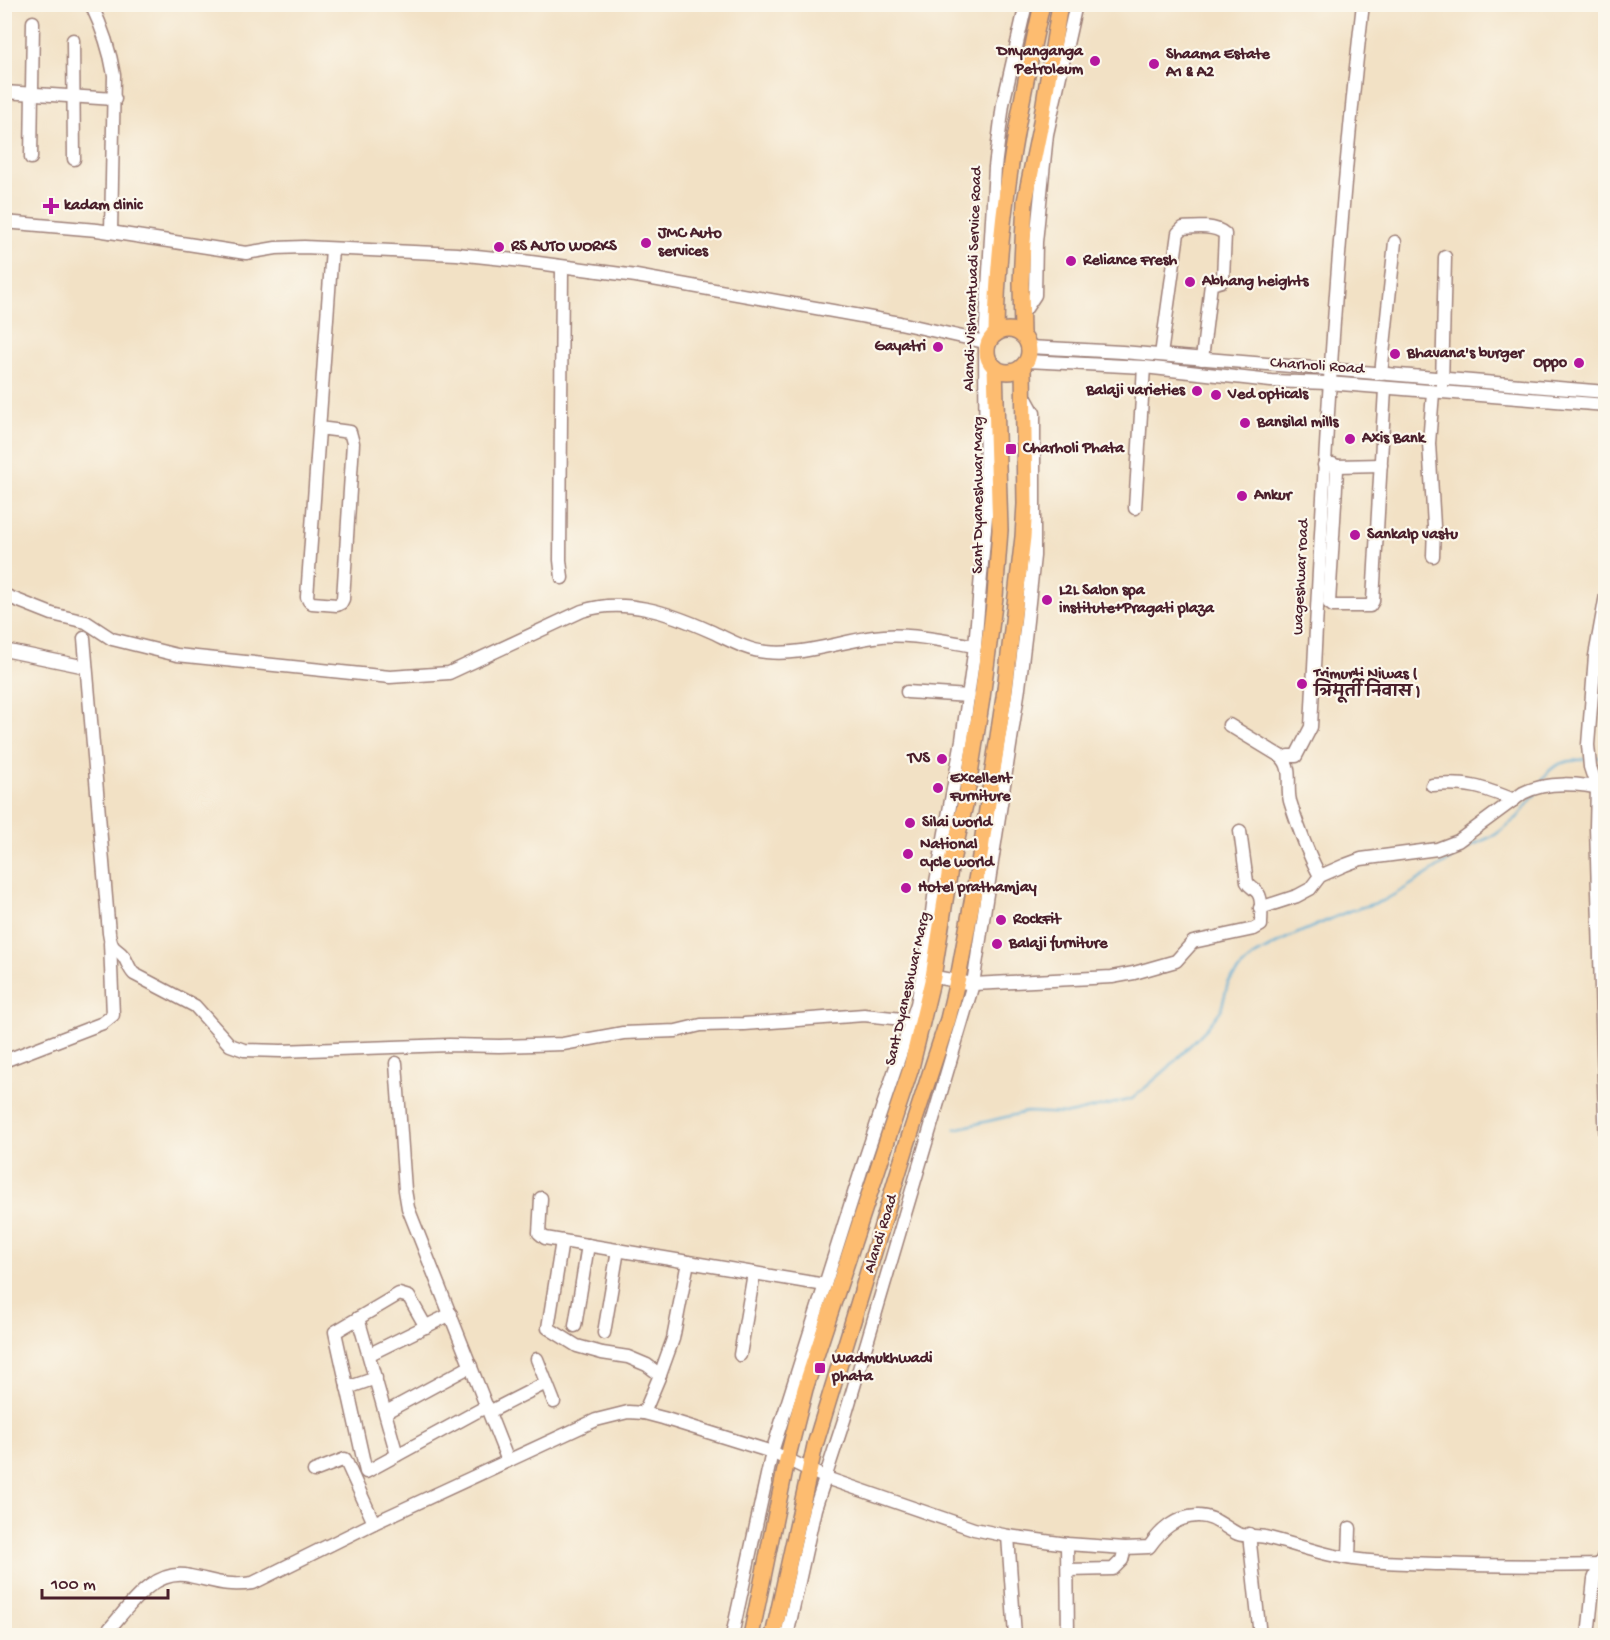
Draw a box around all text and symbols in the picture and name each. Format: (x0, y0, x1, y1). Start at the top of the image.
place label: Dnyanganga Petroleum (995, 43, 1084, 80)
place label: Shaama Estate A1 & A2 (1165, 46, 1271, 83)
marker: Dnyanganga Petroleum (1088, 54, 1102, 68)
marker: Shaama Estate A1 & A2 (1147, 57, 1161, 71)
street label: Alandi-Vishrantwadi Service Road (961, 165, 987, 392)
marker: kadam clinic (42, 197, 60, 215)
place label: kadam clinic (64, 197, 144, 216)
place label: JMC Auto services (657, 225, 723, 262)
marker: JMC Auto services (639, 236, 653, 250)
place label: RS AUTO WORKS (510, 238, 617, 257)
marker: RS AUTO WORKS (492, 240, 506, 254)
place label: Reliance Fresh (1082, 252, 1178, 271)
marker: Reliance Fresh (1064, 254, 1078, 268)
place label: Abhang heights (1201, 273, 1309, 292)
marker: Abhang heights (1183, 275, 1197, 289)
place label: Gayatri (875, 338, 927, 357)
marker: Gayatri (931, 340, 945, 354)
place label: Bhavana's burger (1406, 345, 1526, 364)
marker: Bhavana's burger (1388, 347, 1402, 361)
street label: Charholi Road (1269, 354, 1366, 380)
place label: Oppo (1533, 354, 1568, 373)
marker: Oppo (1572, 356, 1586, 370)
place label: Balaji varieties (1085, 382, 1186, 401)
marker: Balaji varieties (1190, 384, 1204, 398)
place label: Ved opticals (1227, 386, 1309, 405)
marker: Ved opticals (1209, 388, 1223, 402)
place label: Bansilal mills (1256, 414, 1340, 433)
street label: Sant Dyaneshwar Marg (970, 416, 989, 574)
marker: Bansilal mills (1238, 416, 1252, 430)
place label: Axis Bank (1361, 430, 1427, 449)
marker: Axis Bank (1343, 432, 1357, 446)
place label: Charholi Phata (1022, 440, 1125, 459)
marker: Charholi Phata (1004, 442, 1018, 456)
place label: Ankur (1253, 487, 1294, 506)
marker: Ankur (1235, 489, 1249, 503)
street label: wageshwar road (1289, 517, 1315, 635)
place label: Sankalp vastu (1367, 526, 1458, 545)
marker: Sankalp vastu (1348, 528, 1362, 542)
place label: L2L Salon spa institute+Pragati plaza (1059, 582, 1215, 619)
marker: L2L Salon spa institute+Pragati plaza (1040, 593, 1054, 607)
place label: Trimurti Niwas ( त्रिमूर्ती निवास ) (1312, 666, 1421, 703)
marker: Trimurti Niwas ( त्रिमूर्ती निवास ) (1295, 677, 1309, 691)
place label: TVS (906, 750, 931, 769)
marker: TVS (935, 752, 949, 766)
place label: Excellent Furniture (949, 770, 1013, 807)
marker: Excellent Furniture (931, 781, 945, 795)
place label: Silai world (922, 814, 993, 833)
marker: Silai world (903, 816, 917, 830)
place label: National cycle world (920, 836, 995, 873)
marker: National cycle world (901, 847, 915, 861)
place label: Hotel prathamjay (918, 879, 1037, 898)
marker: Hotel prathamjay (899, 881, 913, 895)
street label: Sant Dyaneshwar Marg (882, 910, 936, 1068)
place label: RockFit (1012, 911, 1062, 930)
marker: RockFit (994, 913, 1008, 927)
place label: Balaji furniture (1008, 934, 1108, 954)
marker: Balaji furniture (990, 937, 1004, 951)
street label: Alandi Road (861, 1191, 903, 1276)
place label: Wadmukhwadi phata (831, 1350, 933, 1387)
marker: Wadmukhwadi phata (813, 1361, 827, 1375)
scale bar (42, 1562, 168, 1600)
text: 100 m (50, 1575, 96, 1596)

